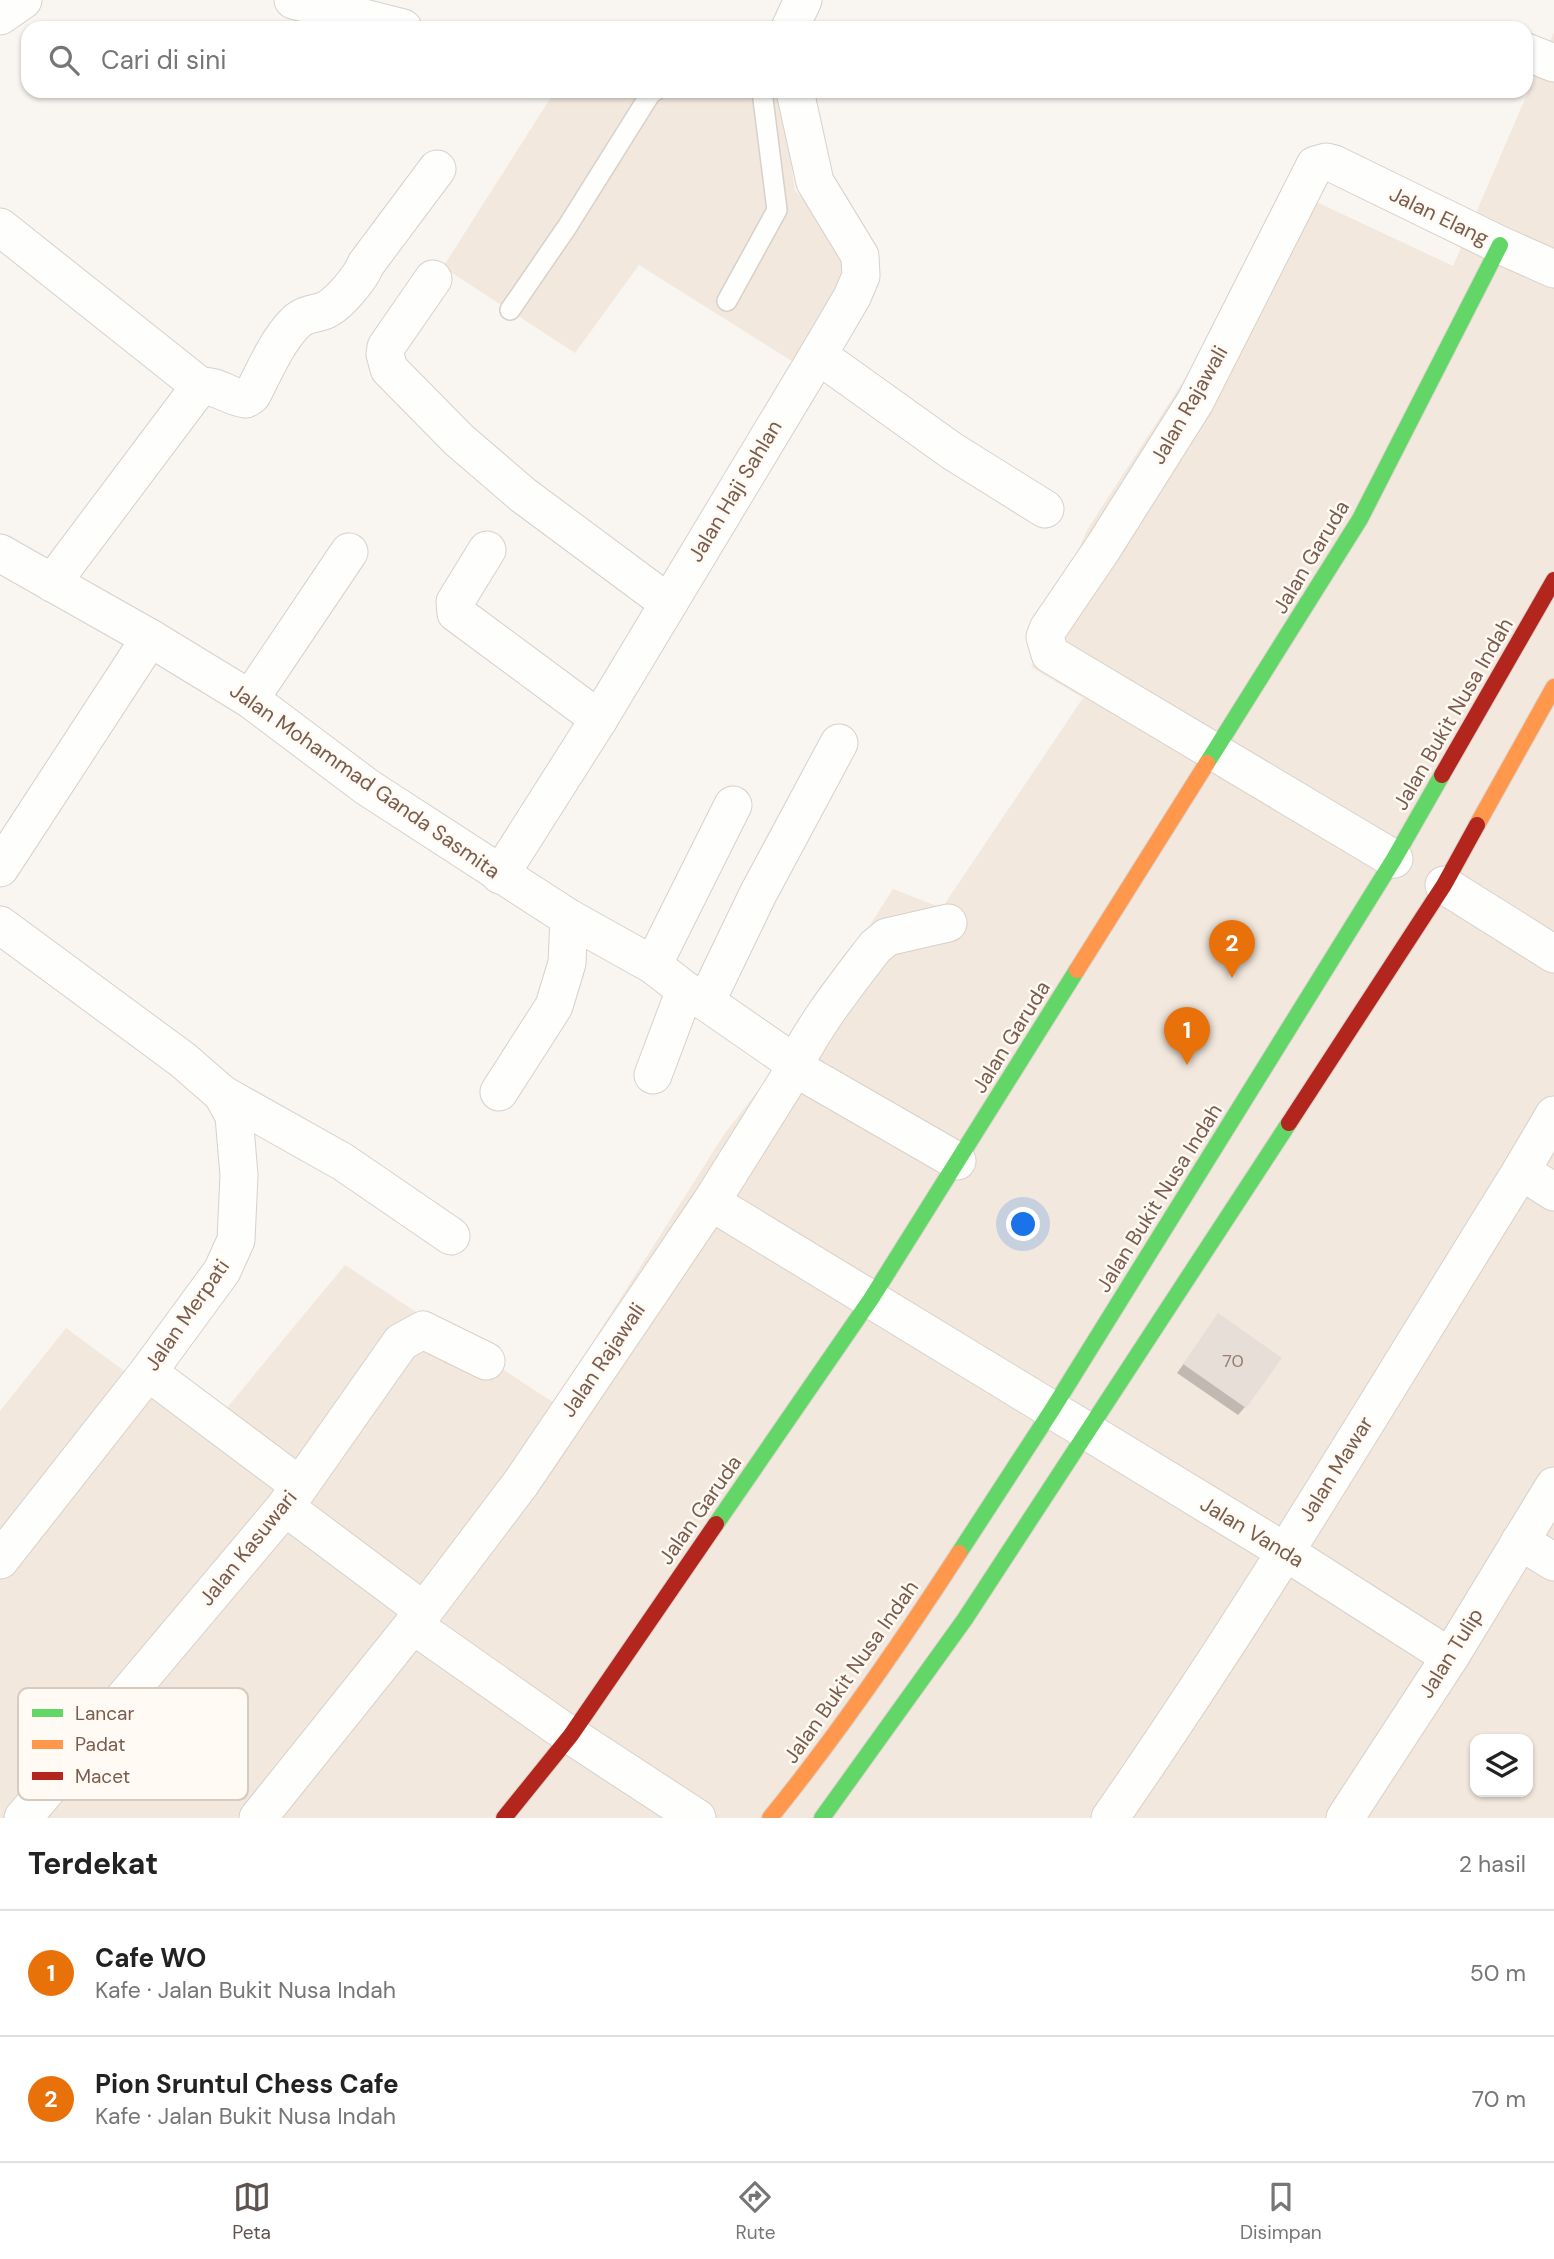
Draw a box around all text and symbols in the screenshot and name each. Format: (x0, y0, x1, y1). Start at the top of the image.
search box (21, 21, 1533, 98)
icon: search (45, 41, 83, 79)
text: Cari di sini (101, 43, 226, 77)
street label: Jalan Elang (1385, 180, 1494, 252)
street label: Jalan Rajawali (1144, 341, 1234, 469)
street label: Jalan Haji Sahlan (682, 415, 788, 567)
street label: Jalan Garuda (1266, 495, 1356, 619)
street label: Jalan Bukit Nusa Indah (1386, 613, 1520, 815)
street label: Jalan Mohammad Ganda Sasmita (224, 677, 506, 885)
pin: 2 (1209, 920, 1255, 978)
street label: Jalan Garuda (965, 976, 1057, 1098)
pin: 1 (1164, 1007, 1210, 1065)
street label: Jalan Bukit Nusa Indah (1089, 1098, 1229, 1298)
your location (1006, 1207, 1040, 1241)
street label: Jalan Merpati (138, 1253, 236, 1377)
street label: Jalan Rajawali (554, 1297, 652, 1423)
house number: 70 (1222, 1349, 1244, 1373)
street label: Jalan Mawar (1292, 1411, 1380, 1527)
street label: Jalan Garuda (652, 1450, 748, 1570)
street label: Jalan Kasuwari (193, 1484, 303, 1612)
street label: Jalan Vanda (1195, 1490, 1309, 1574)
street label: Jalan Bukit Nusa Indah (777, 1575, 925, 1769)
street label: Jalan Tulip (1412, 1603, 1490, 1703)
legend (18, 1688, 248, 1800)
text: Lancar (75, 1701, 135, 1726)
text: Padat (75, 1732, 125, 1757)
map controls (1470, 1734, 1533, 1797)
button: layers (1470, 1734, 1533, 1797)
text: Macet (75, 1764, 130, 1789)
text: Terdekat (28, 1844, 158, 1883)
text: 2 hasil (1459, 1849, 1526, 1879)
text: Cafe WO (95, 1941, 206, 1975)
text: 1 (47, 1958, 55, 1988)
text: 50 m (1470, 1958, 1526, 1988)
text: Kafe · Jalan Bukit Nusa Indah (95, 1975, 396, 2005)
text: Pion Sruntul Chess Cafe (95, 2067, 399, 2101)
text: 2 (44, 2084, 58, 2114)
text: 70 m (1472, 2084, 1526, 2114)
text: Kafe · Jalan Bukit Nusa Indah (95, 2101, 396, 2131)
tab: Peta (232, 2178, 271, 2245)
tab: Rute (735, 2178, 776, 2245)
tab: Disimpan (1240, 2178, 1322, 2245)

